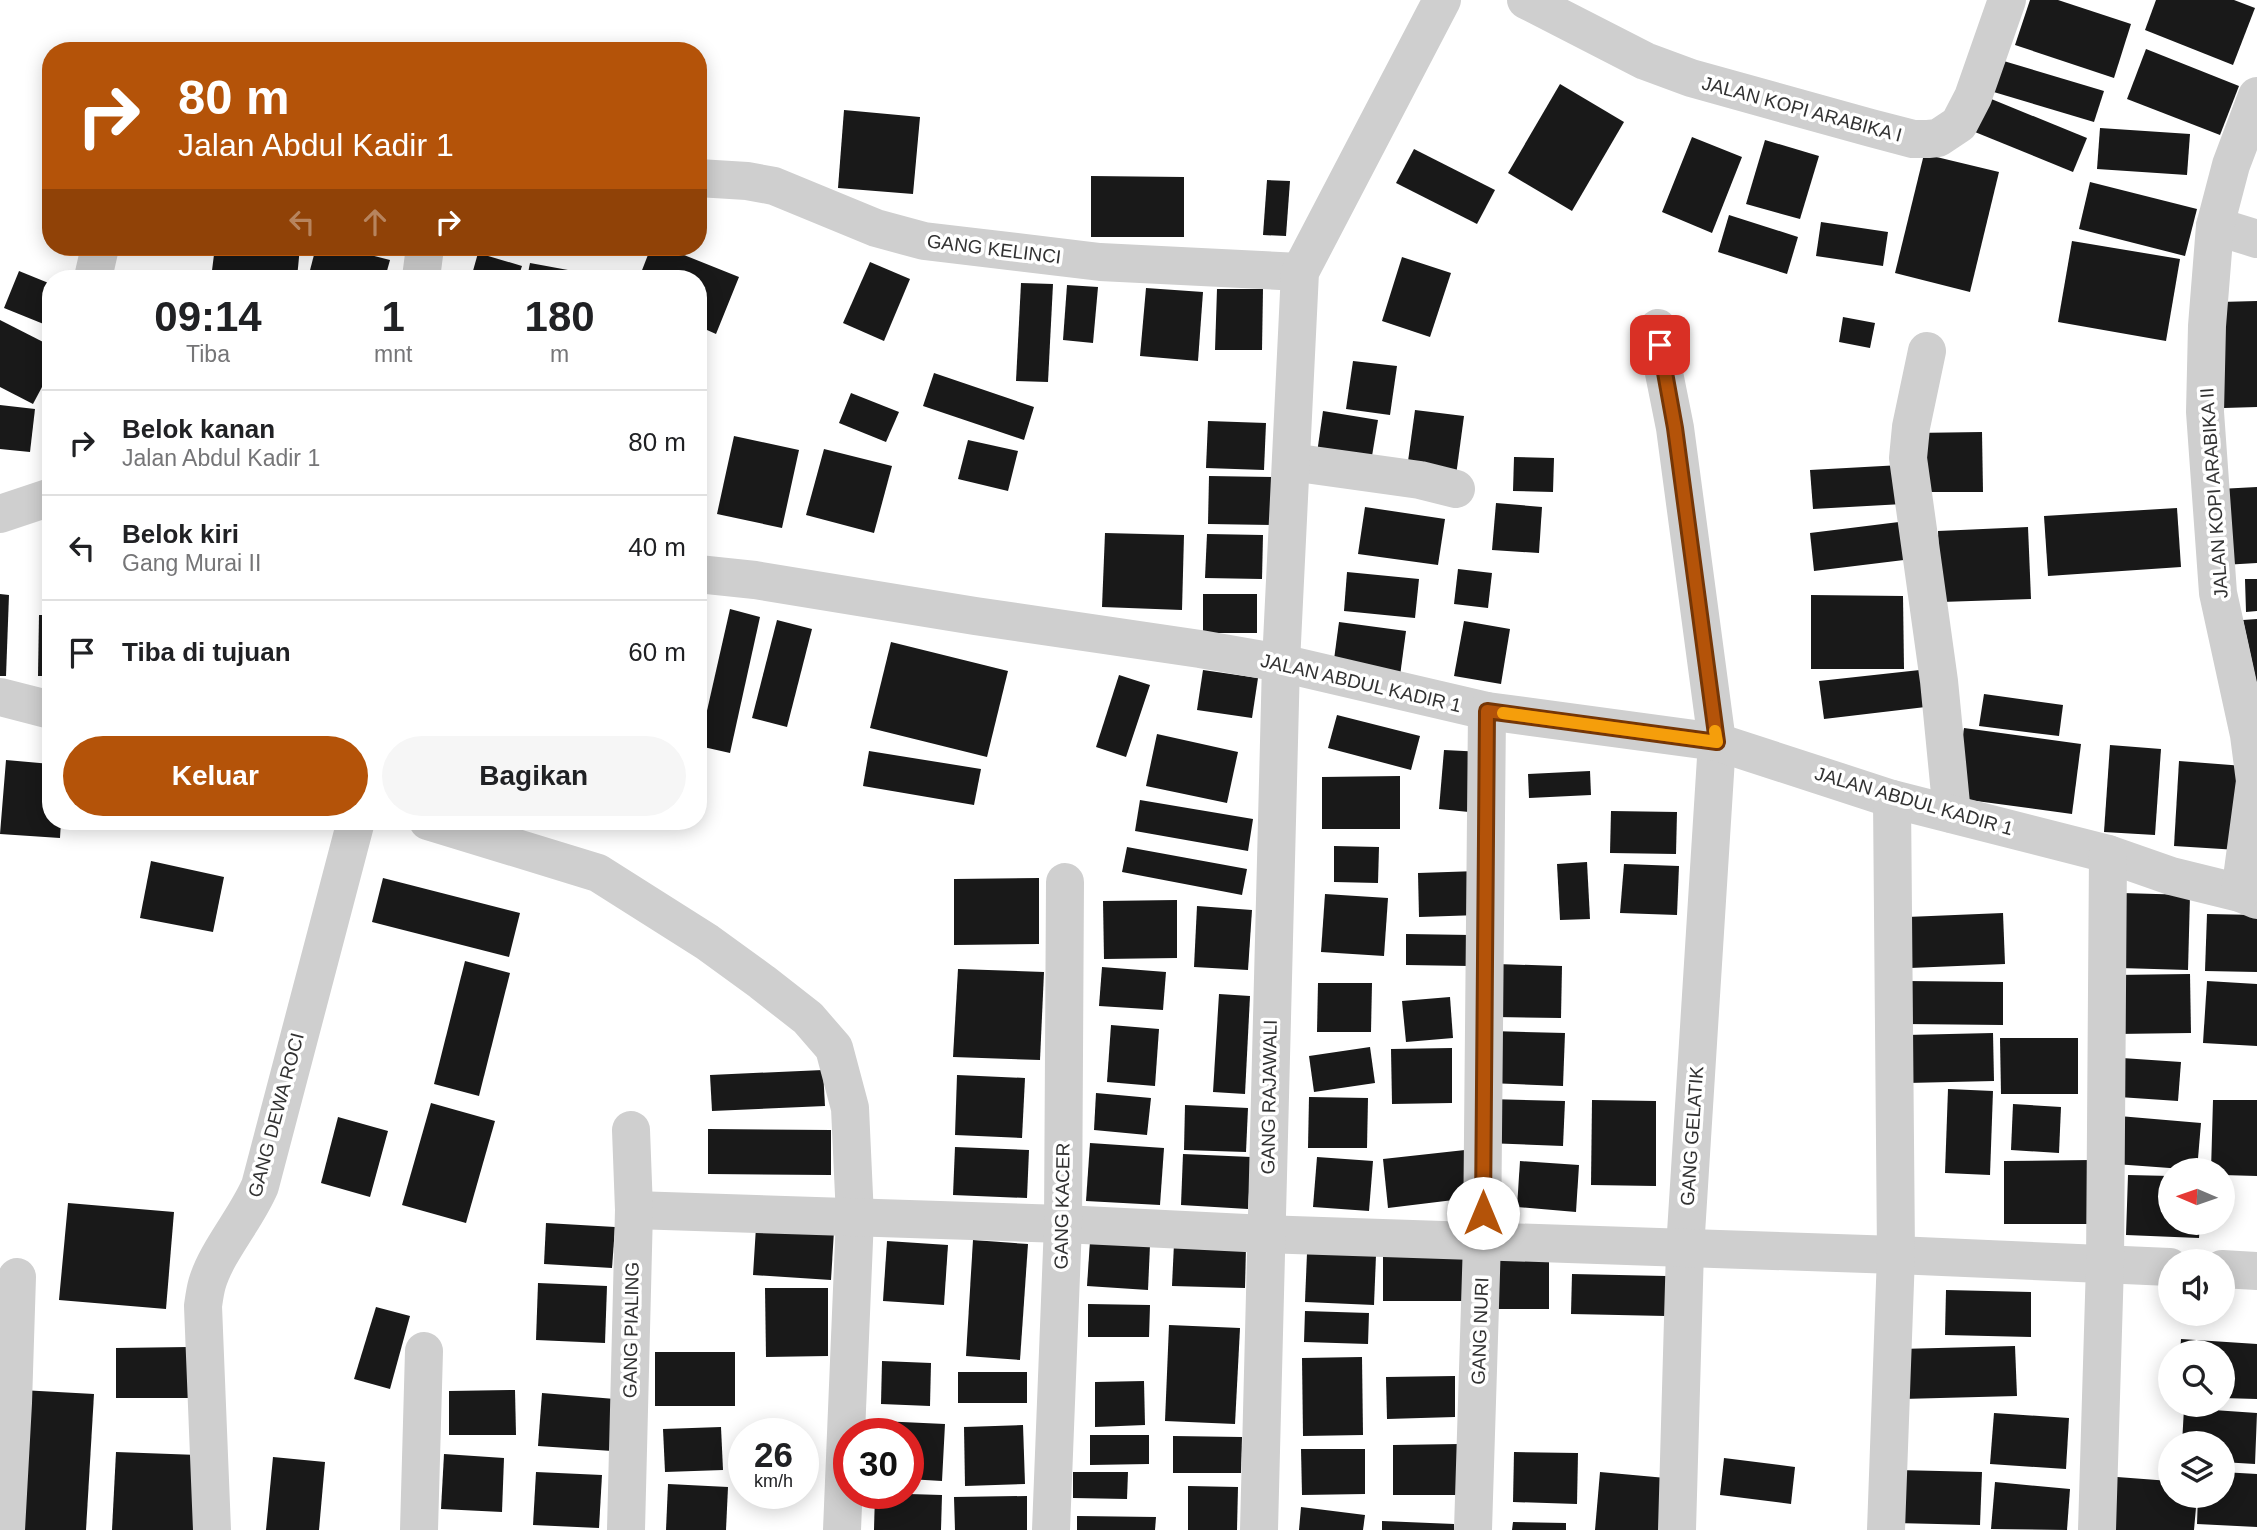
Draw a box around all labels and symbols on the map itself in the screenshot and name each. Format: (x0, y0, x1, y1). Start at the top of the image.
street label: JALAN KOPI ARABIKA I (1700, 72, 1904, 146)
street label: GANG KELINCI (926, 230, 1062, 268)
pin (1630, 315, 1690, 375)
street label: JALAN KOPI ARABIKA II (2196, 387, 2232, 599)
street label: JALAN ABDUL KADIR 1 (1259, 650, 1463, 716)
street label: JALAN ABDUL KADIR 1 (1812, 763, 2016, 839)
street label: GANG RAJAWALI (1257, 1019, 1281, 1175)
street label: GANG DEWA ROCI (244, 1031, 308, 1199)
street label: GANG GELATIK (1677, 1065, 1707, 1207)
street label: GANG KACER (1050, 1142, 1074, 1270)
north arrow (2158, 1158, 2235, 1236)
position arrow (1446, 1176, 1520, 1250)
street label: GANG PIALING (619, 1262, 643, 1398)
street label: GANG NURI (1468, 1277, 1492, 1385)
speed limit sign: 30 (833, 1418, 924, 1509)

